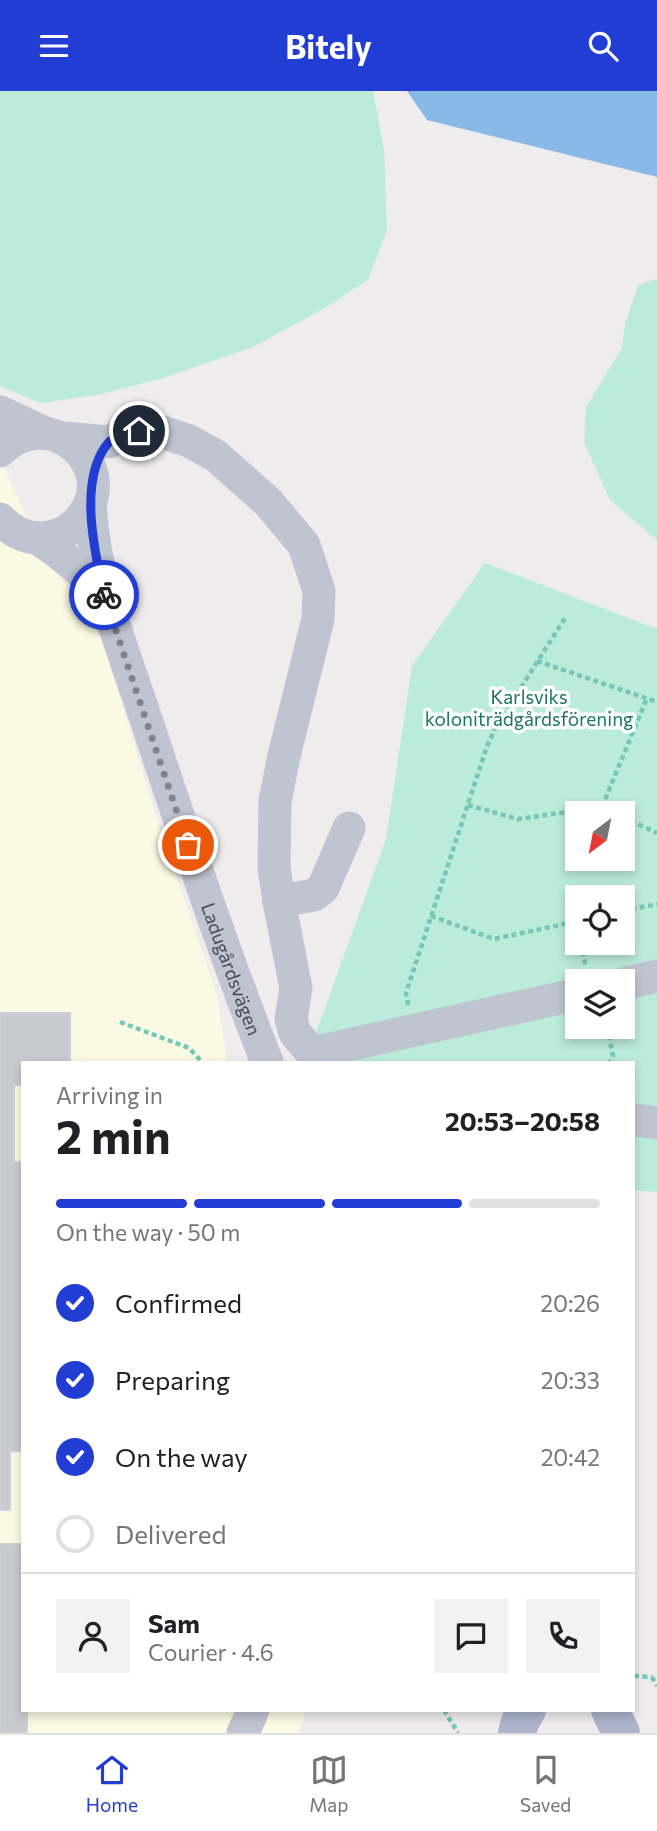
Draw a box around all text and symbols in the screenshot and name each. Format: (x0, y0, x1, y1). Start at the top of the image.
text: Bitely (285, 26, 372, 66)
icon: menu (35, 27, 73, 65)
icon: search (584, 27, 622, 65)
pin (109, 401, 169, 461)
icon: home (120, 412, 158, 450)
courier (69, 560, 139, 630)
icon: bike (85, 576, 123, 614)
park label: Karlsviks koloniträdgårdsförening (425, 685, 633, 730)
north arrow (565, 801, 635, 871)
map controls (565, 801, 635, 1039)
pin (158, 815, 218, 875)
icon: bag (169, 826, 207, 864)
button: locate (565, 885, 635, 955)
street label: Ladugårdsvägen (197, 899, 267, 1038)
button: layers (565, 969, 635, 1039)
text: Arriving in (56, 1081, 163, 1109)
text: 20:53–20:58 (445, 1105, 600, 1136)
text: 2 min (56, 1107, 171, 1163)
text: On the way · 50 m (56, 1218, 240, 1246)
icon: check (56, 1284, 94, 1322)
text: Confirmed (115, 1287, 242, 1318)
text: 20:26 (540, 1289, 600, 1317)
icon: check (56, 1361, 94, 1399)
text: Preparing (115, 1364, 230, 1395)
text: 20:33 (541, 1366, 600, 1394)
icon: check (56, 1438, 94, 1476)
text: On the way (115, 1441, 248, 1472)
text: 20:42 (541, 1443, 600, 1471)
text: Delivered (115, 1518, 226, 1549)
button: person (56, 1599, 130, 1673)
button: chat (434, 1599, 508, 1673)
button: phone (526, 1599, 600, 1673)
text: Sam (148, 1607, 200, 1638)
text: Courier · 4.6 (148, 1638, 274, 1666)
tab: Home (86, 1751, 138, 1816)
tab: Map (309, 1751, 349, 1816)
tab: Saved (520, 1751, 571, 1816)

